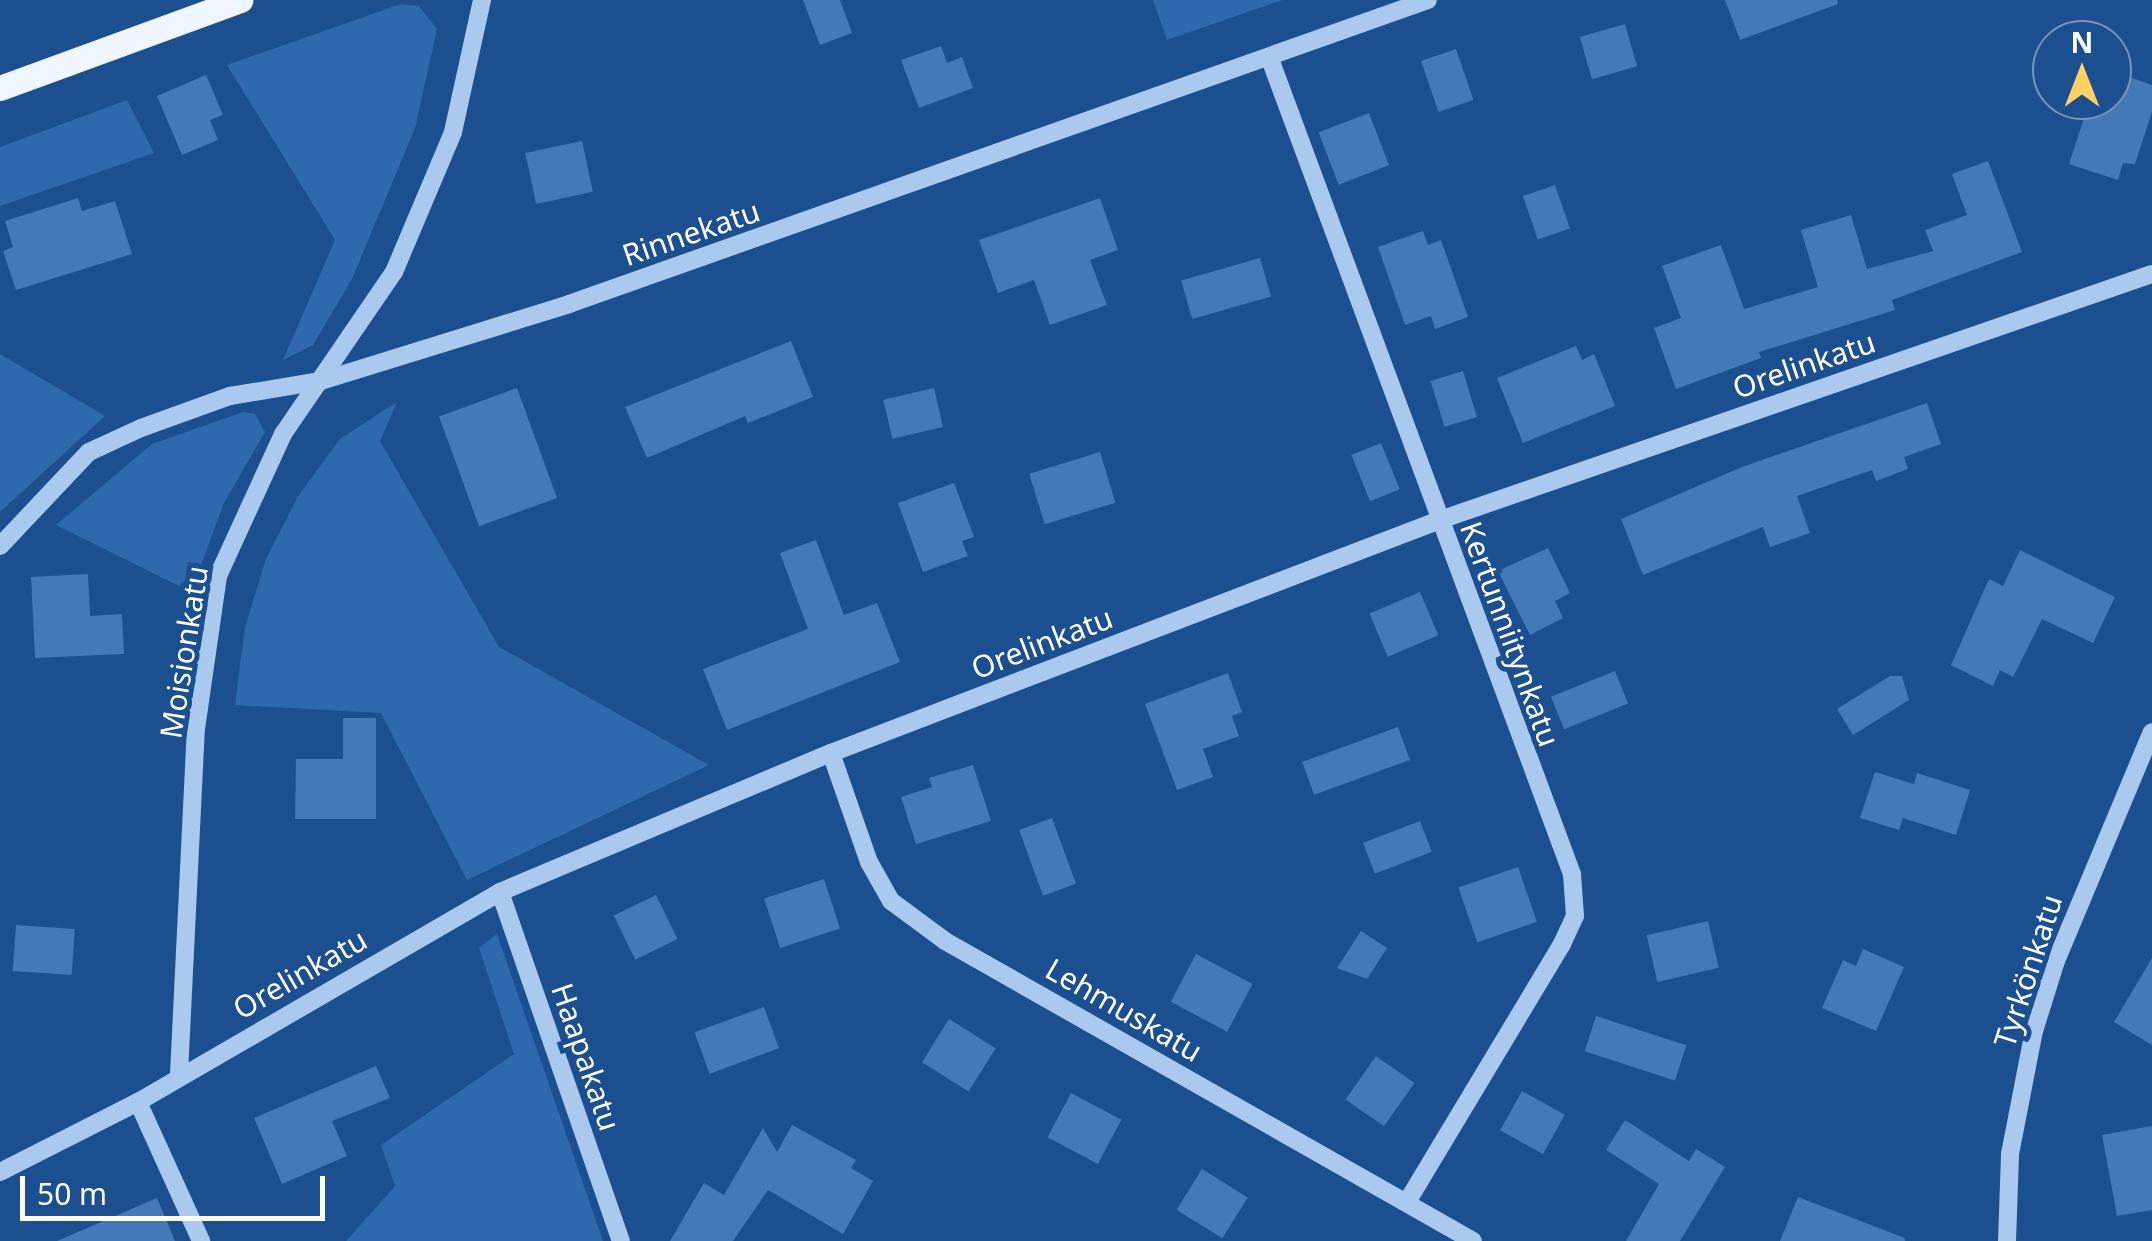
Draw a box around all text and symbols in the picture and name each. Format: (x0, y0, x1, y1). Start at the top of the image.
north arrow (2032, 20, 2132, 120)
text: N (2071, 23, 2093, 61)
street label: Rinnekatu (618, 193, 764, 273)
street label: Orelinkatu (1728, 324, 1880, 406)
street label: Kertunniitynkatu (1453, 517, 1567, 751)
street label: Moisionkatu (153, 563, 215, 741)
street label: Orelinkatu (966, 600, 1118, 686)
street label: Tyrkönkatu (1986, 890, 2070, 1052)
street label: Orelinkatu (227, 921, 373, 1027)
street label: Lehmuskatu (1039, 951, 1209, 1069)
street label: Haapakatu (544, 979, 628, 1135)
scale bar (25, 1156, 330, 1218)
text: 50 m (37, 1173, 107, 1214)

